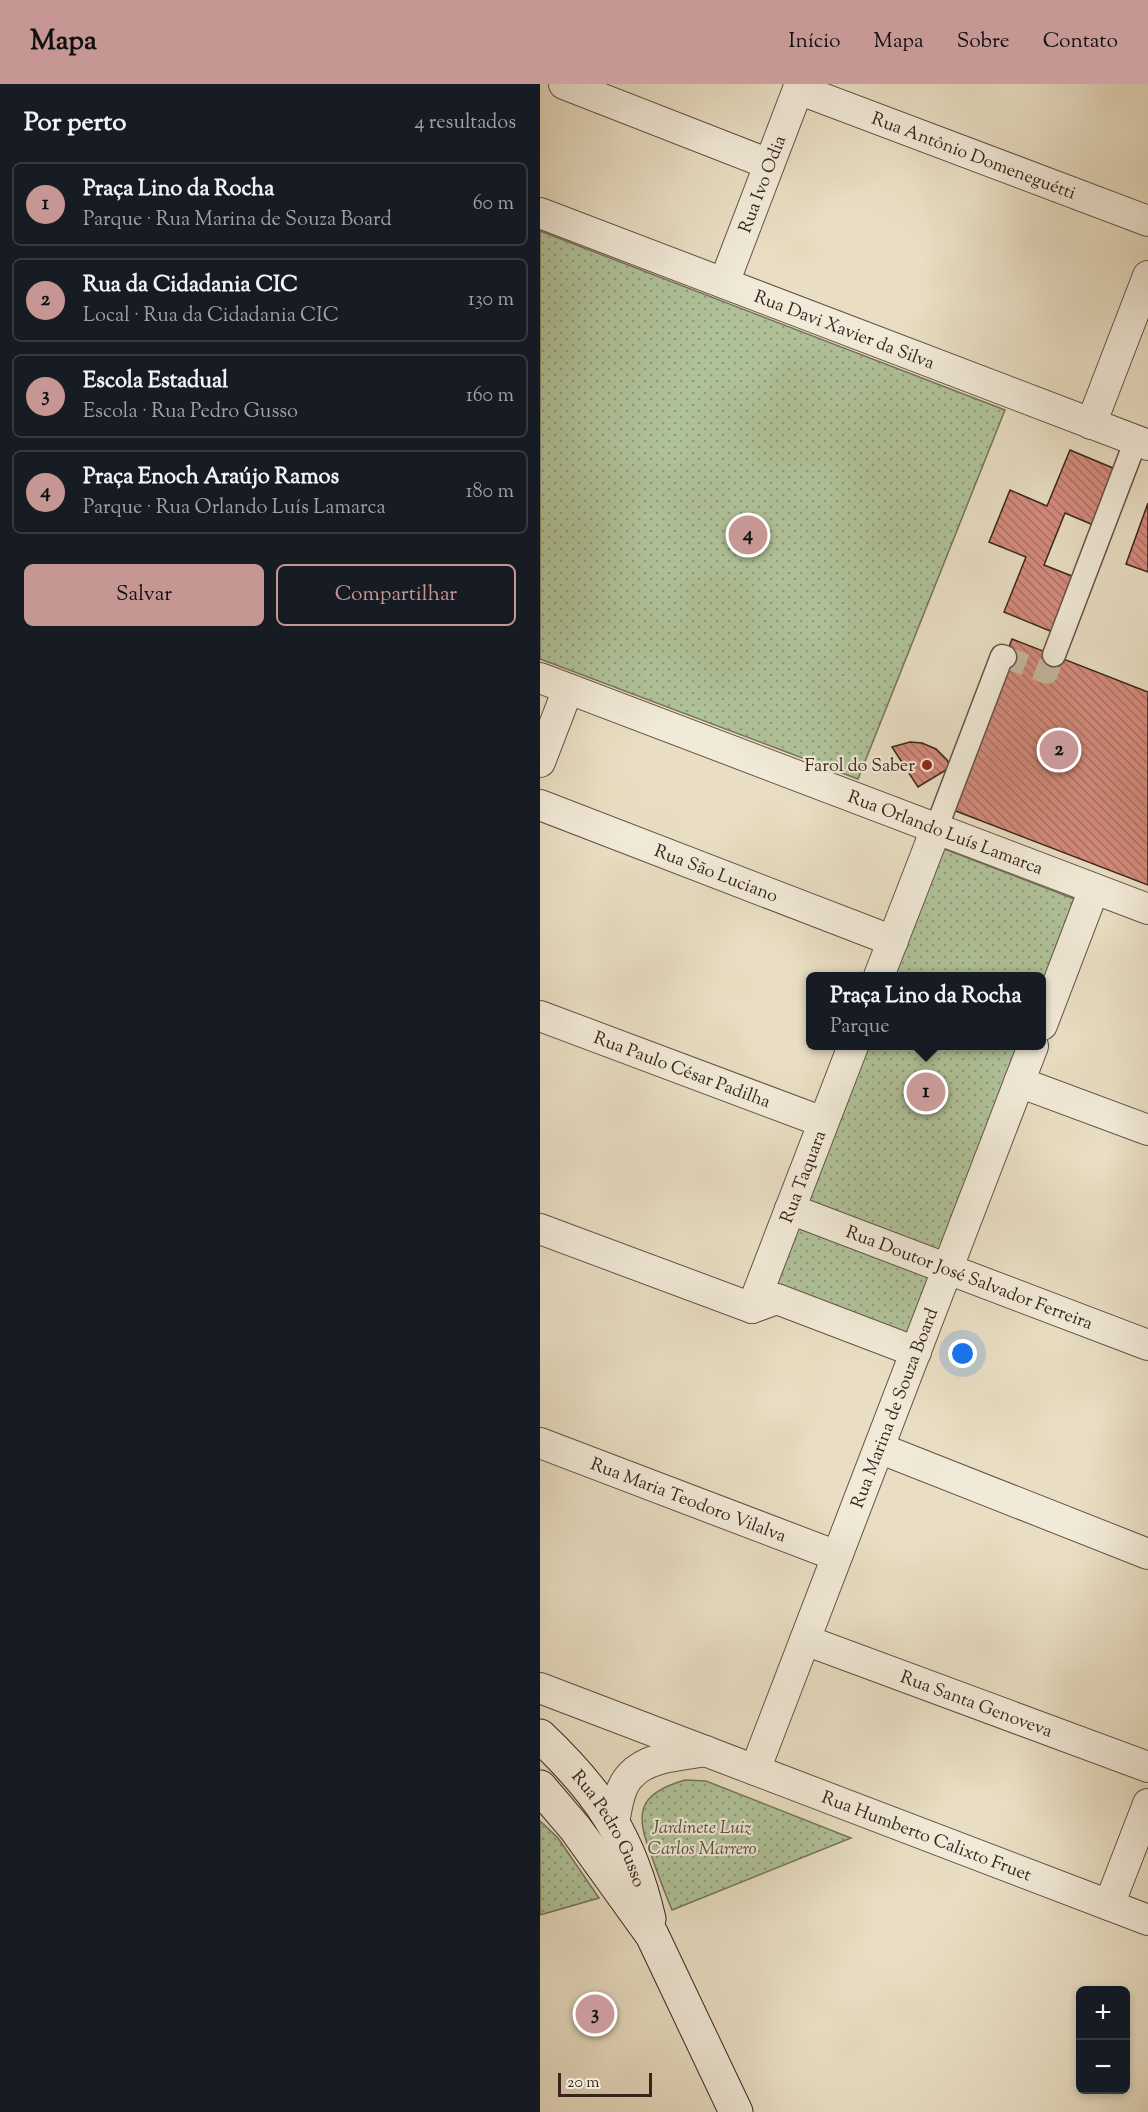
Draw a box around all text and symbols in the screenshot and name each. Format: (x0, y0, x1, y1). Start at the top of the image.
text: Mapa (30, 22, 97, 62)
text: Início (789, 27, 841, 57)
text: Mapa (874, 27, 924, 57)
text: Sobre (957, 27, 1010, 57)
text: Contato (1043, 27, 1118, 57)
text: Por perto (24, 105, 126, 142)
street label: Rua Antônio Domeneguétti (867, 107, 1079, 208)
text: 4 resultados (414, 109, 516, 138)
street label: Rua Ivo Odia (733, 132, 794, 237)
text: Praça Lino da Rocha (83, 174, 274, 206)
text: 1 (42, 190, 49, 219)
text: 60 m (473, 190, 514, 219)
text: Parque · Rua Marina de Souza Board (83, 206, 392, 235)
text: Rua da Cidadania CIC (83, 270, 298, 302)
street label: Rua Davi Xavier da Silva (750, 285, 938, 377)
text: 2 (41, 286, 50, 315)
text: 130 m (468, 286, 514, 315)
text: Local · Rua da Cidadania CIC (83, 302, 339, 331)
text: Escola Estadual (83, 366, 228, 398)
text: 3 (41, 382, 50, 411)
text: 160 m (466, 382, 514, 411)
text: Escola · Rua Pedro Gusso (83, 398, 298, 427)
text: Praça Enoch Araújo Ramos (83, 462, 339, 494)
text: 4 (40, 478, 51, 507)
text: 180 m (466, 478, 514, 507)
text: Parque · Rua Orlando Luís Lamarca (83, 494, 386, 523)
pin: 4 (728, 512, 768, 558)
button: Salvar (24, 564, 264, 626)
button: Compartilhar (276, 564, 516, 626)
pin: 2 (1040, 728, 1078, 772)
place label: Farol do Saber (804, 754, 915, 780)
marker: Farol do Saber (920, 758, 934, 772)
street label: Rua Orlando Luís Lamarca (844, 785, 1046, 883)
street label: Rua São Luciano (650, 839, 781, 910)
popup (806, 972, 1046, 1050)
text: Praça Lino da Rocha (830, 981, 1022, 1013)
text: Parque (830, 1013, 890, 1042)
street label: Rua Paulo César Padilha (589, 1026, 774, 1116)
pin: 1 (906, 1070, 946, 1114)
street label: Rua Taquara (775, 1127, 834, 1227)
street label: Rua Doutor José Salvador Ferreira (842, 1220, 1096, 1338)
street label: Rua Marina de Souza Board (846, 1305, 946, 1512)
your location (948, 1339, 977, 1368)
street label: Rua Maria Teodoro Vilalva (586, 1452, 790, 1550)
street label: Rua Santa Genoveva (896, 1665, 1056, 1745)
street label: Rua Pedro Gusso (564, 1765, 651, 1891)
street label: Rua Humberto Calixto Fruet (817, 1786, 1035, 1889)
park label: Jardinete Luiz Carlos Marrero (647, 1816, 757, 1863)
map controls (1076, 1986, 1130, 2094)
button: + (1076, 1986, 1130, 2040)
pin: 3 (576, 1992, 614, 2036)
button: − (1076, 2040, 1130, 2094)
scale bar (558, 2070, 652, 2098)
text: 20 m (567, 2072, 600, 2095)

